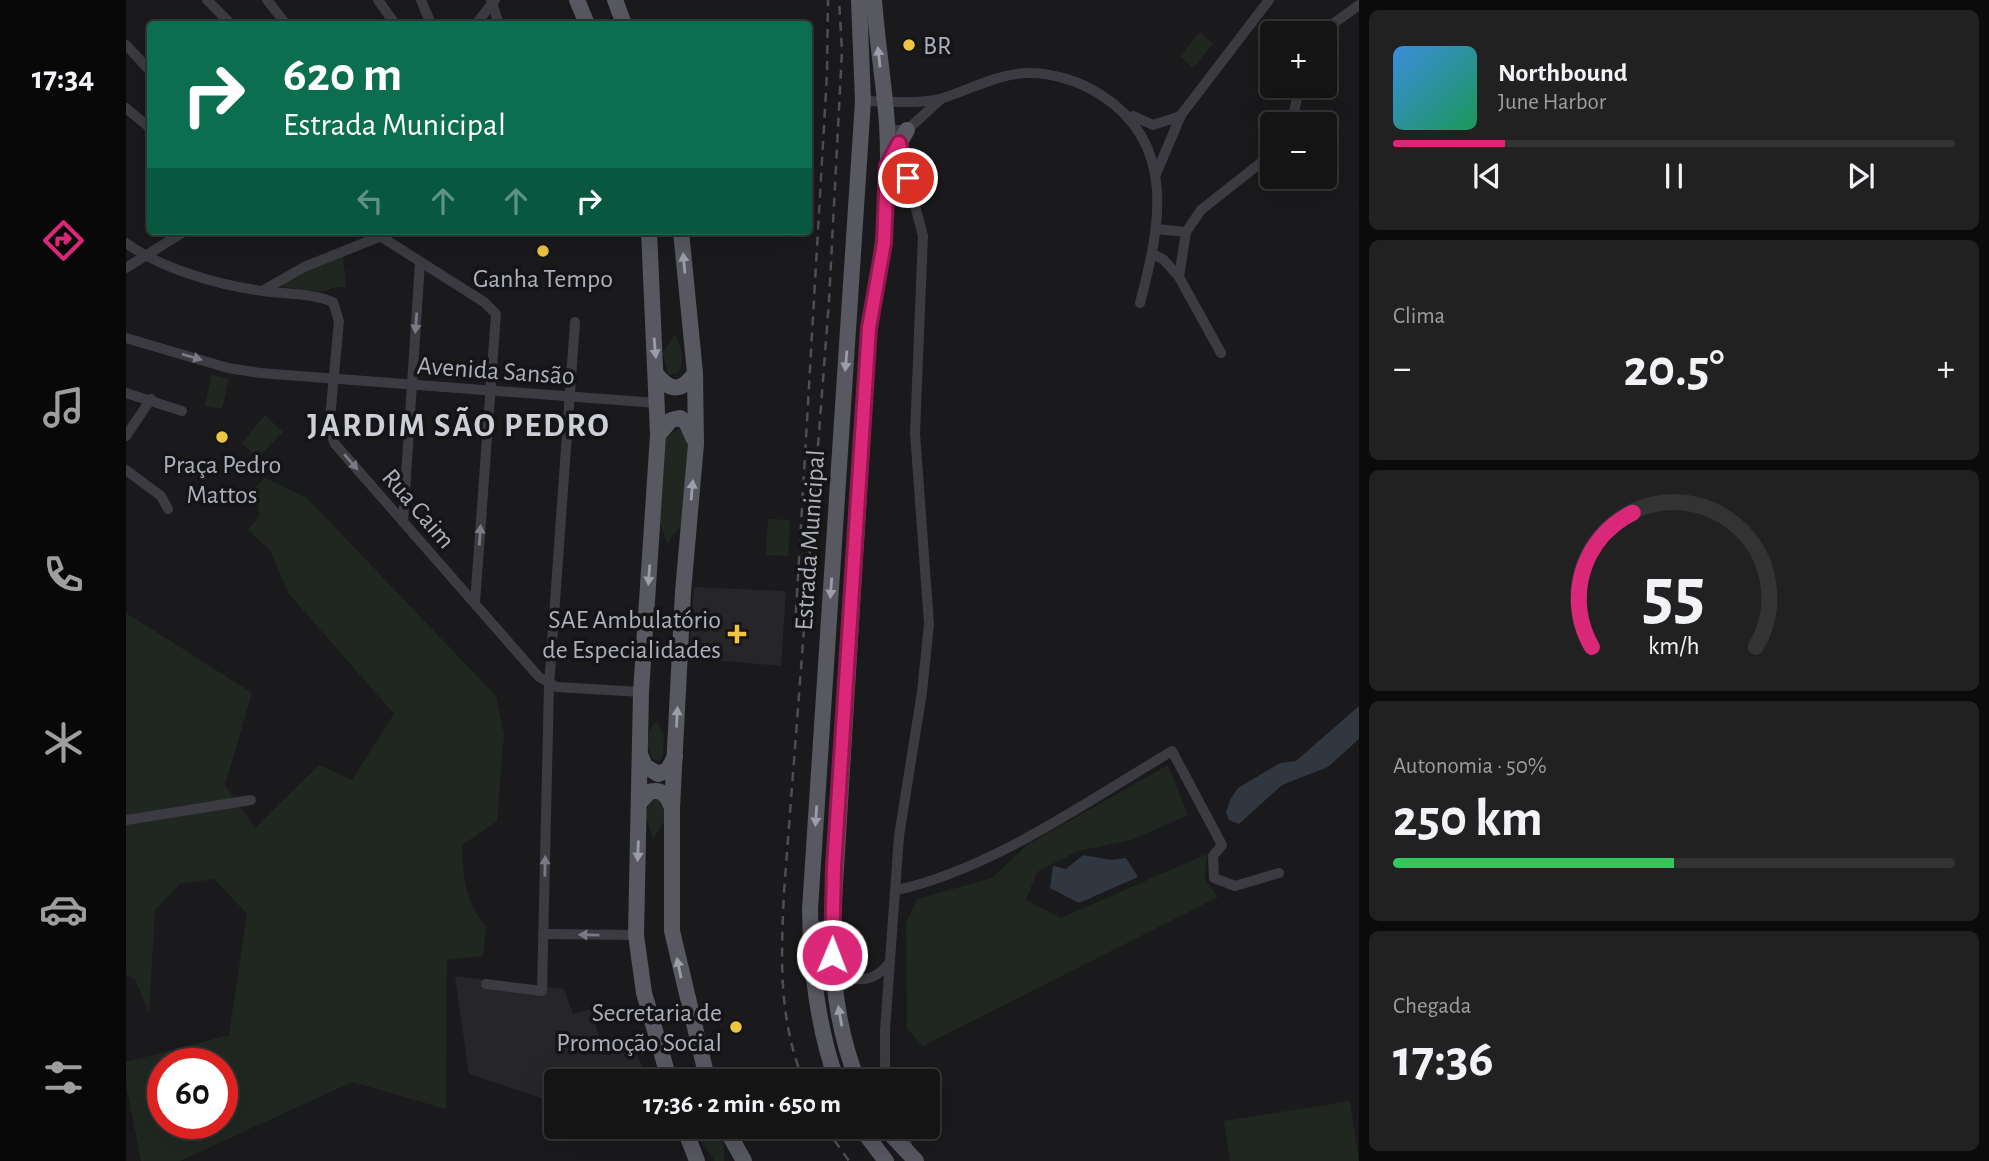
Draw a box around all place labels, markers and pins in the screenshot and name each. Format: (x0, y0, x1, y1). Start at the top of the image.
place label: BR (923, 33, 951, 59)
marker: BR (901, 37, 917, 53)
pin (878, 148, 938, 208)
marker: Ganha Tempo (535, 243, 551, 259)
place label: Ganha Tempo (473, 266, 613, 292)
marker: Praça Pedro Mattos (214, 429, 230, 445)
place label: Praça Pedro Mattos (163, 452, 281, 508)
place label: SAE Ambulatório de Especialidades (542, 607, 721, 663)
marker: SAE Ambulatório de Especialidades (727, 624, 747, 644)
place label: Secretaria de Promoção Social (556, 1000, 722, 1056)
marker: Secretaria de Promoção Social (728, 1019, 744, 1035)

